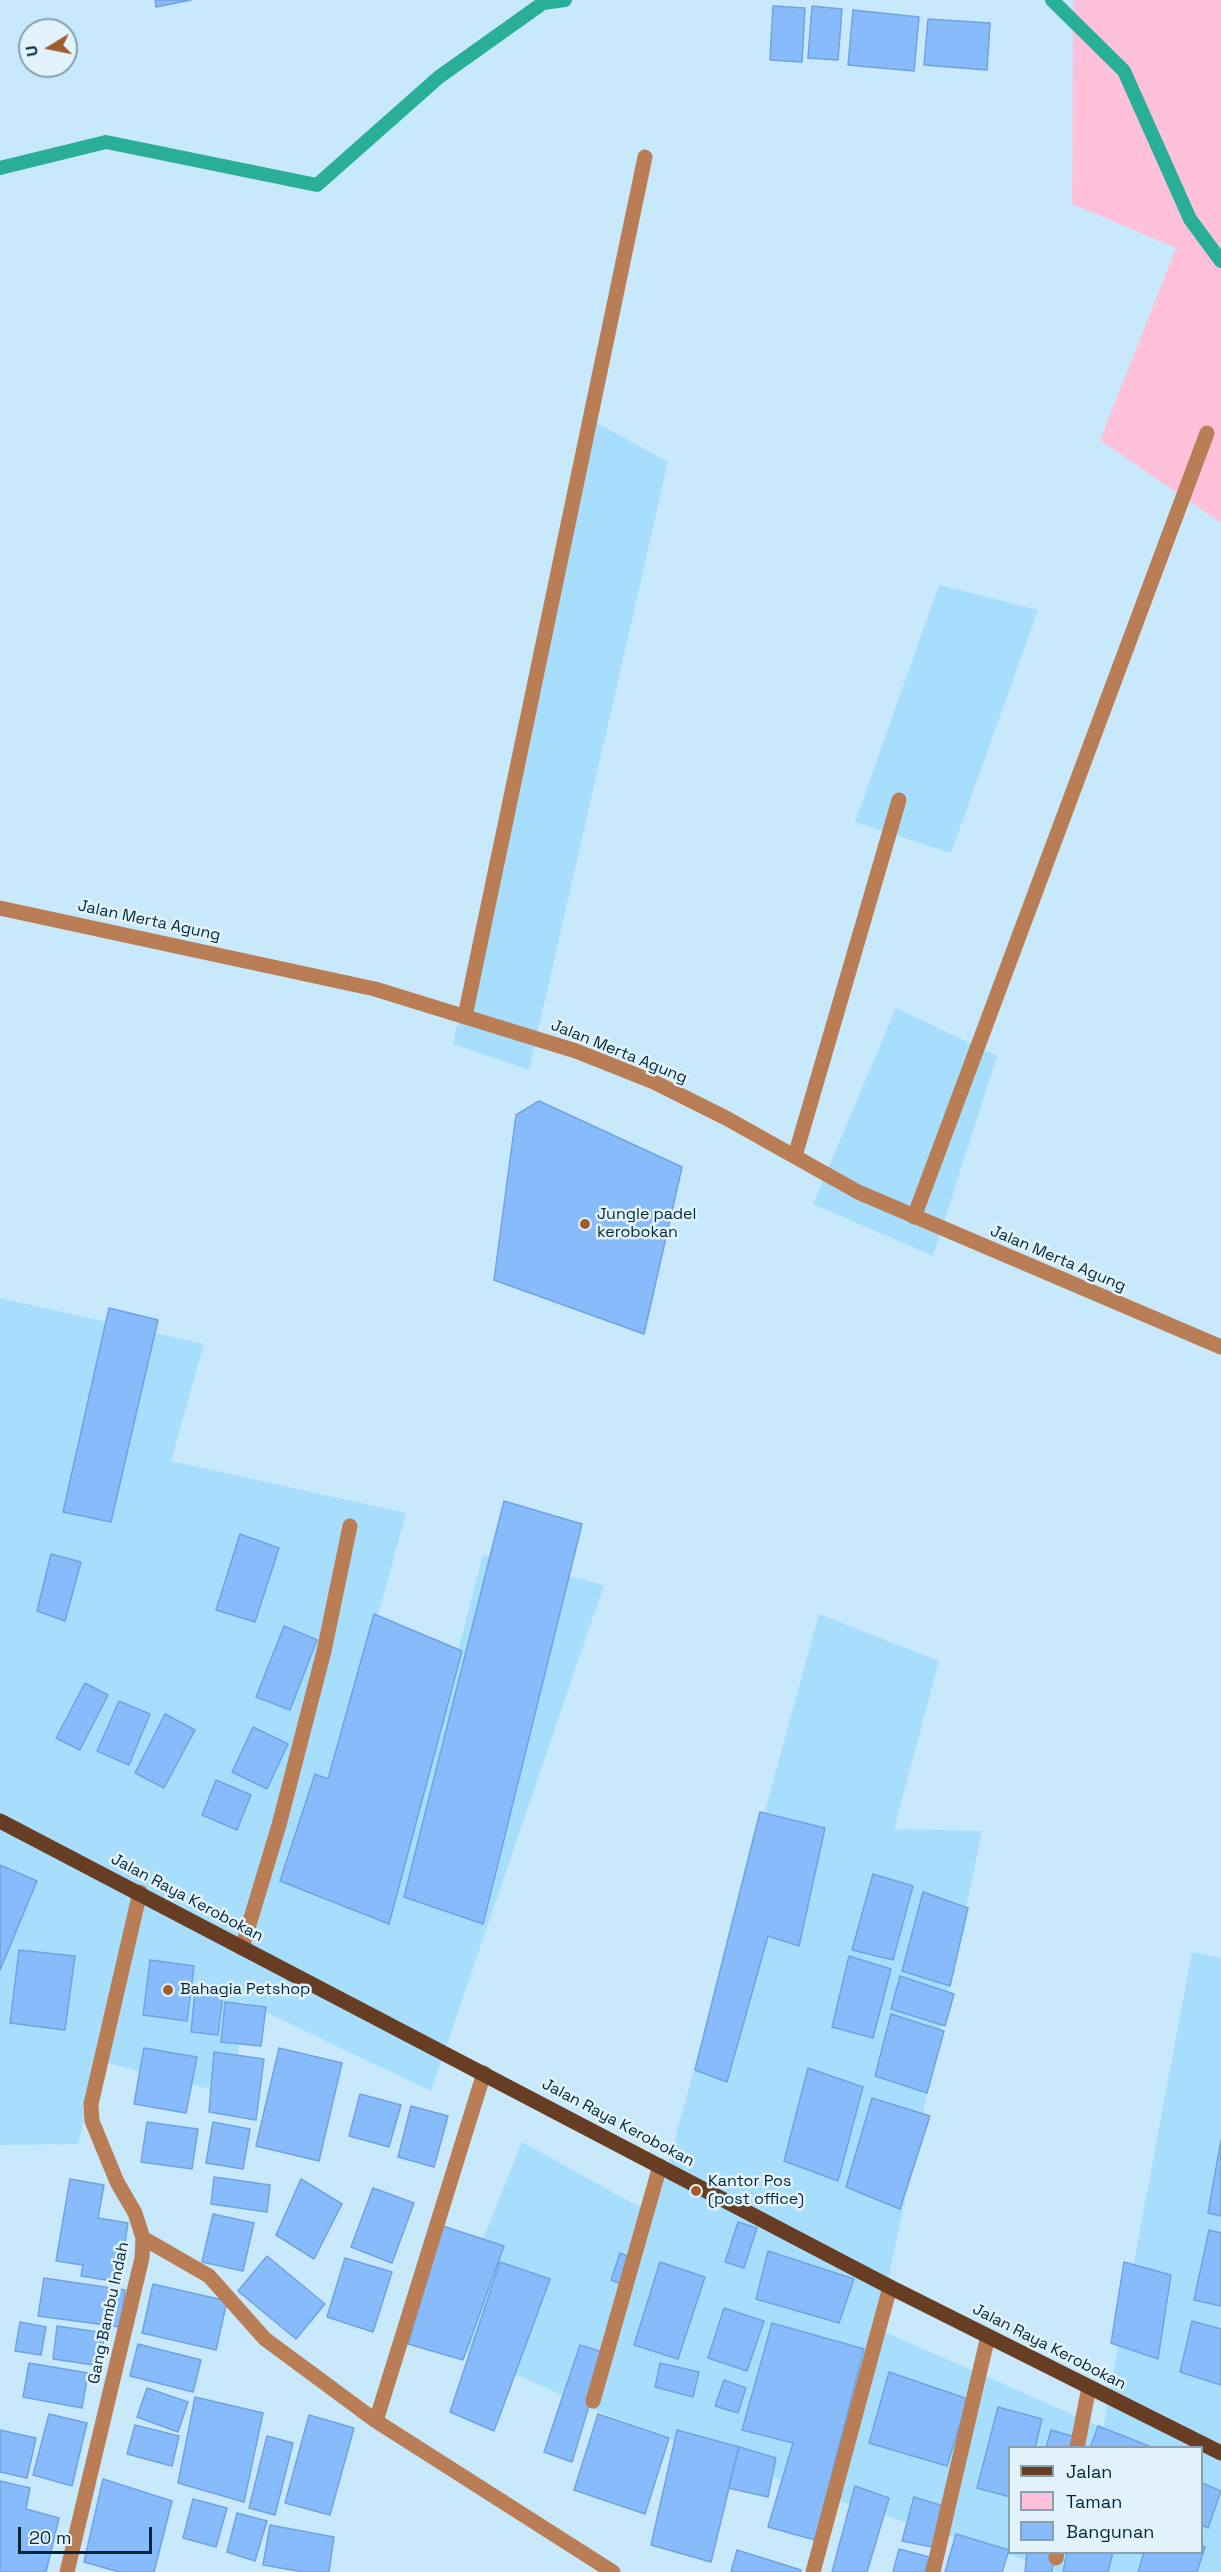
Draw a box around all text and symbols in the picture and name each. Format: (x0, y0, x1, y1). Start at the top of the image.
north arrow (18, 18, 78, 78)
text: U (20, 44, 43, 58)
street label: Jalan Merta Agung (76, 896, 222, 946)
street label: Jalan Merta Agung (548, 1016, 690, 1088)
place label: Jungle padel kerobokan (597, 1205, 696, 1243)
marker: Jungle padel kerobokan (578, 1217, 592, 1231)
street label: Jalan Merta Agung (987, 1222, 1129, 1296)
street label: Jalan Raya Kerobokan (108, 1850, 266, 1946)
place label: Bahagia Petshop (180, 1980, 310, 2000)
marker: Bahagia Petshop (161, 1983, 175, 1997)
street label: Jalan Raya Kerobokan (539, 2075, 697, 2171)
place label: Kantor Pos (post office) (708, 2172, 804, 2210)
marker: Kantor Pos (post office) (689, 2184, 703, 2198)
street label: Gang Bambu Indah (85, 2240, 133, 2386)
street label: Jalan Raya Kerobokan (969, 2300, 1129, 2394)
legend (1008, 2446, 1203, 2554)
text: Jalan (1066, 2460, 1112, 2483)
text: Taman (1066, 2490, 1122, 2513)
scale bar (21, 2515, 154, 2553)
text: Bangunan (1066, 2520, 1154, 2543)
text: 20 m (29, 2526, 72, 2549)

